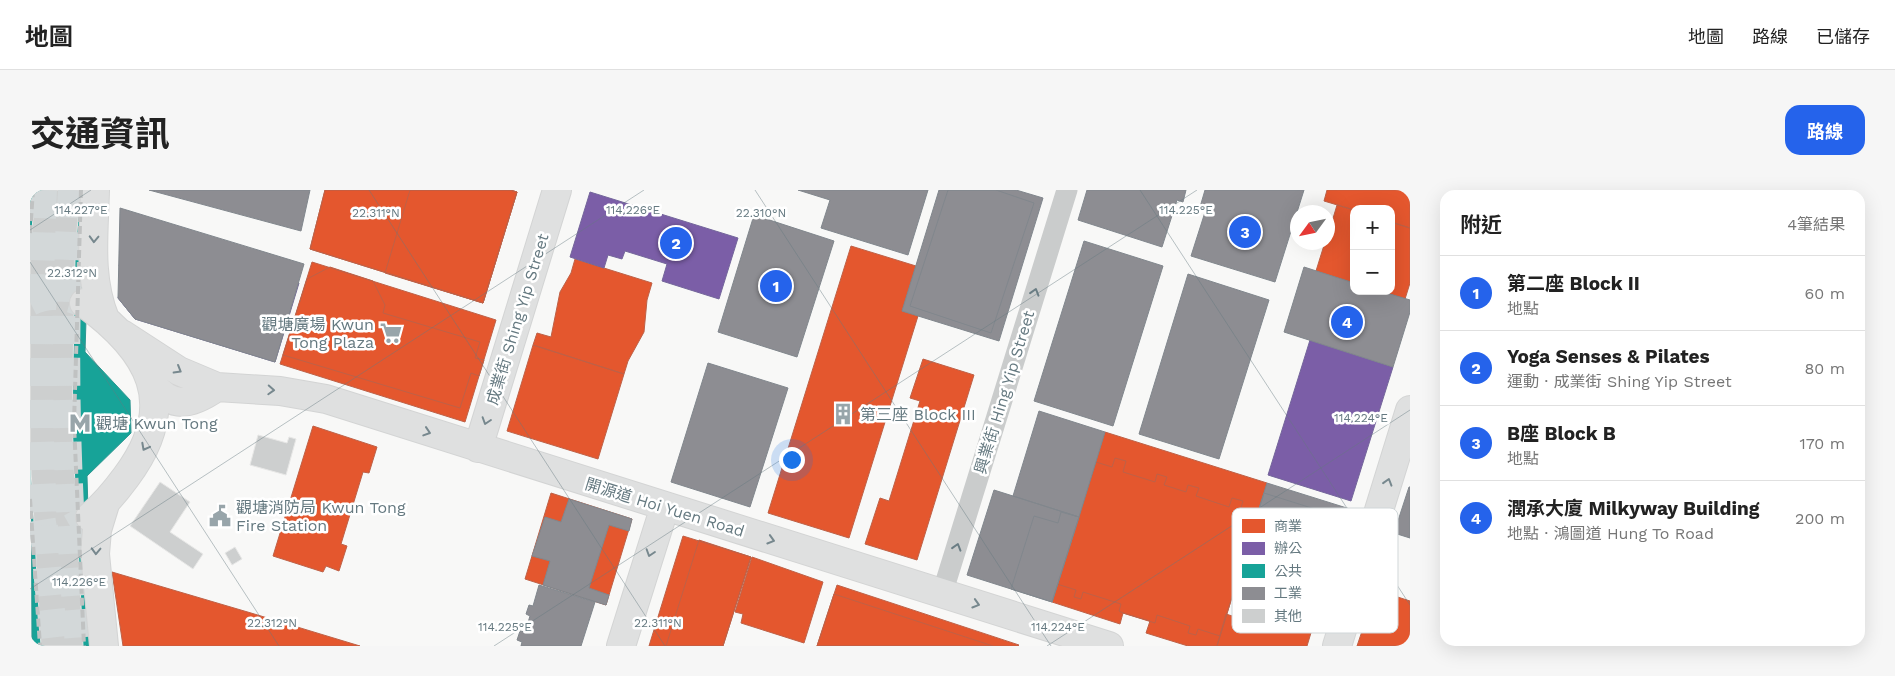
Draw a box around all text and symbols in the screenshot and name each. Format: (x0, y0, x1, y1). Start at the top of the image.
text: 地圖 (25, 23, 73, 51)
text: 地圖 (1688, 26, 1724, 47)
text: 路線 (1752, 26, 1788, 47)
text: 已儲存 (1816, 26, 1870, 47)
button: 路線 (1785, 105, 1865, 155)
text: 交通資訊 (30, 113, 170, 155)
text: 114.227°E (54, 203, 108, 217)
text: 114.226°E (606, 203, 660, 217)
text: 114.225°E (1159, 203, 1213, 217)
north arrow (1290, 205, 1335, 250)
map controls (1350, 205, 1395, 295)
button: + (1350, 205, 1395, 250)
text: 22.311°N (352, 206, 400, 220)
text: 22.310°N (736, 206, 786, 220)
text: 附近 (1460, 212, 1502, 237)
pin: 3 (1229, 213, 1261, 251)
text: 4筆結果 (1787, 215, 1845, 234)
pin: 2 (660, 224, 692, 262)
street label: 成業街 Shing Yip Street (482, 231, 553, 407)
one-way arrow (88, 235, 99, 243)
button: − (1350, 250, 1395, 295)
text: 22.312°N (47, 266, 97, 280)
pin: 1 (760, 267, 792, 305)
text: 第二座 Block II (1507, 272, 1640, 295)
text: 1 (1473, 284, 1479, 303)
text: 60 m (1805, 284, 1845, 303)
one-way arrow (1030, 288, 1040, 296)
text: 地點 (1507, 299, 1539, 318)
pin: 4 (1331, 303, 1363, 341)
street label: 興業街 Hing Yip Street (971, 308, 1038, 476)
place label: 觀塘廣場 Kwun Tong Plaza (262, 315, 374, 352)
supermarket icon: 觀塘廣場 Kwun Tong Plaza (378, 320, 404, 346)
text: Yoga Senses & Pilates (1507, 345, 1710, 368)
text: 2 (1471, 359, 1481, 378)
text: 80 m (1804, 359, 1845, 378)
one-way arrow (173, 364, 182, 374)
text: 運動 · 成業街 Shing Yip Street (1507, 372, 1732, 391)
one-way arrow (267, 385, 275, 396)
building icon: 第三座 Block III (830, 401, 856, 427)
place label: 第三座 Block III (860, 405, 976, 424)
metro station icon: 觀塘 Kwun Tong (67, 410, 93, 436)
text: 114.224°E (1334, 411, 1388, 425)
place label: 觀塘 Kwun Tong (96, 414, 218, 433)
one-way arrow (482, 416, 492, 424)
text: B座 Block B (1507, 422, 1616, 445)
one-way arrow (423, 426, 431, 436)
text: 3 (1471, 434, 1481, 453)
text: 170 m (1799, 434, 1845, 453)
one-way arrow (141, 442, 151, 451)
your location (779, 447, 805, 473)
text: 地點 (1507, 449, 1539, 468)
street label: 開源道 Hoi Yuen Road (583, 474, 747, 541)
one-way arrow (1382, 479, 1392, 487)
text: 潤承大廈 Milkyway Building (1507, 497, 1759, 520)
place label: 觀塘消防局 Kwun Tong Fire Station (236, 498, 406, 535)
public building icon: 觀塘消防局 Kwun Tong Fire Station (207, 503, 233, 529)
legend (1232, 508, 1398, 633)
text: 4 (1471, 509, 1481, 528)
text: 200 m (1795, 509, 1845, 528)
text: 商業 (1274, 518, 1302, 534)
text: 地點 · 鴻圖道 Hung To Road (1507, 524, 1714, 543)
one-way arrow (766, 534, 775, 544)
text: 辦公 (1274, 540, 1302, 556)
one-way arrow (951, 544, 961, 552)
one-way arrow (91, 548, 101, 556)
one-way arrow (646, 548, 656, 557)
text: 公共 (1274, 563, 1302, 579)
text: 114.226°E (52, 575, 106, 589)
text: 工業 (1274, 585, 1302, 601)
one-way arrow (972, 599, 980, 609)
text: 其他 (1274, 608, 1302, 624)
text: 22.312°N (247, 616, 297, 630)
text: 22.311°N (634, 616, 682, 630)
text: 114.225°E (478, 620, 532, 634)
text: 114.224°E (1031, 620, 1085, 634)

